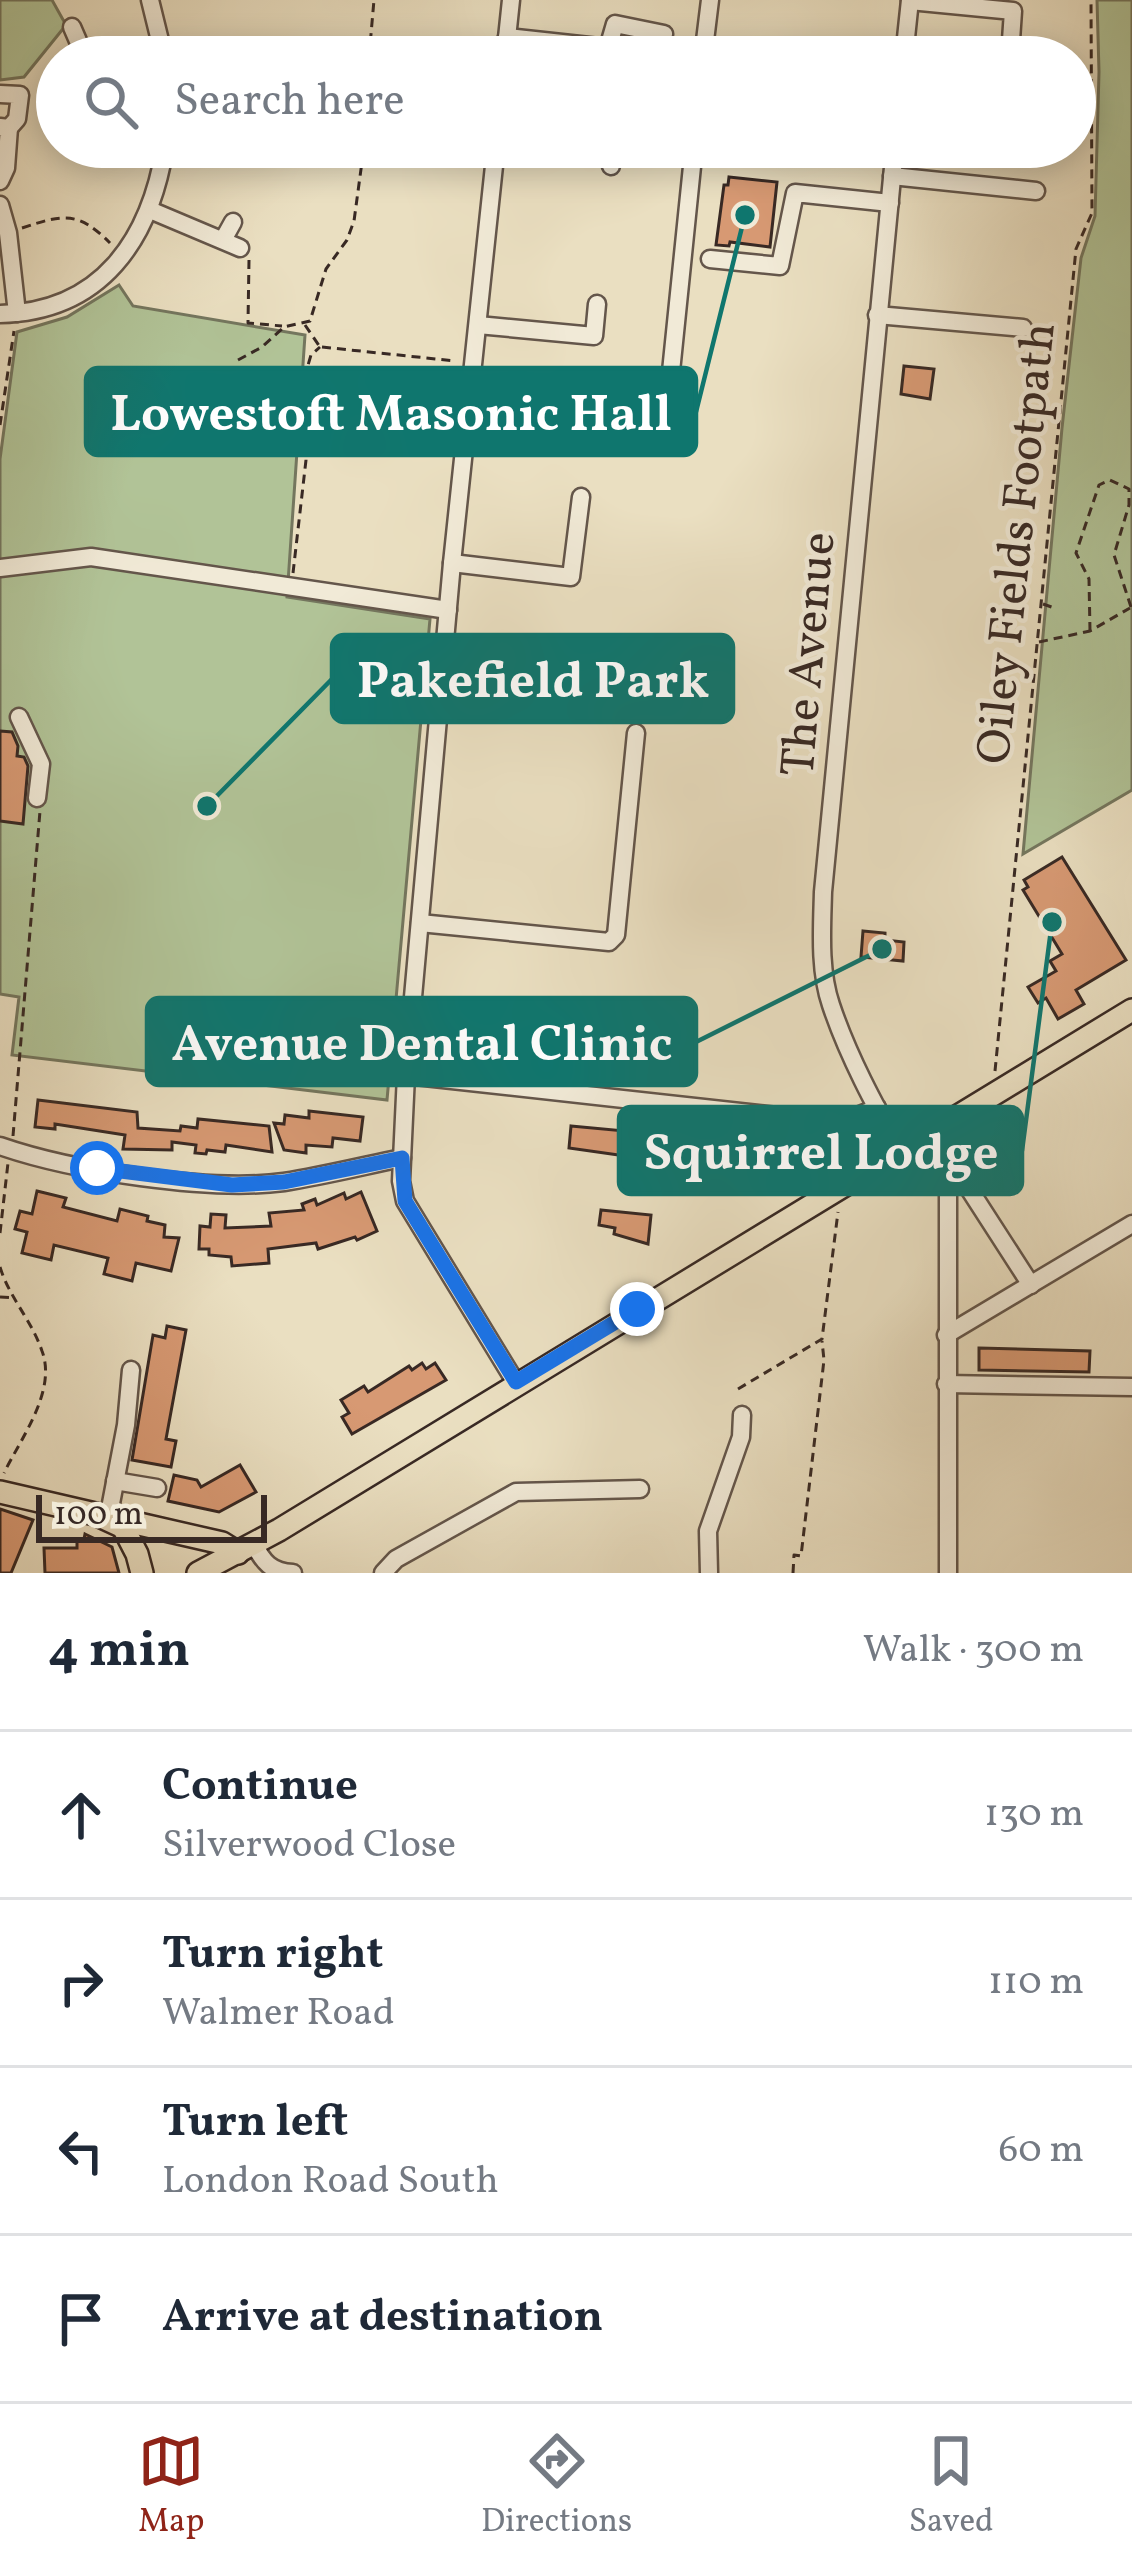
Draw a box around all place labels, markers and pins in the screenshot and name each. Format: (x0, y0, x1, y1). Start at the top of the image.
callout: Lowestoft Masonic Hall (86, 368, 696, 455)
callout: Pakefield Park (332, 635, 733, 722)
callout: Avenue Dental Clinic (147, 998, 696, 1085)
callout: Squirrel Lodge (619, 1107, 1022, 1194)

